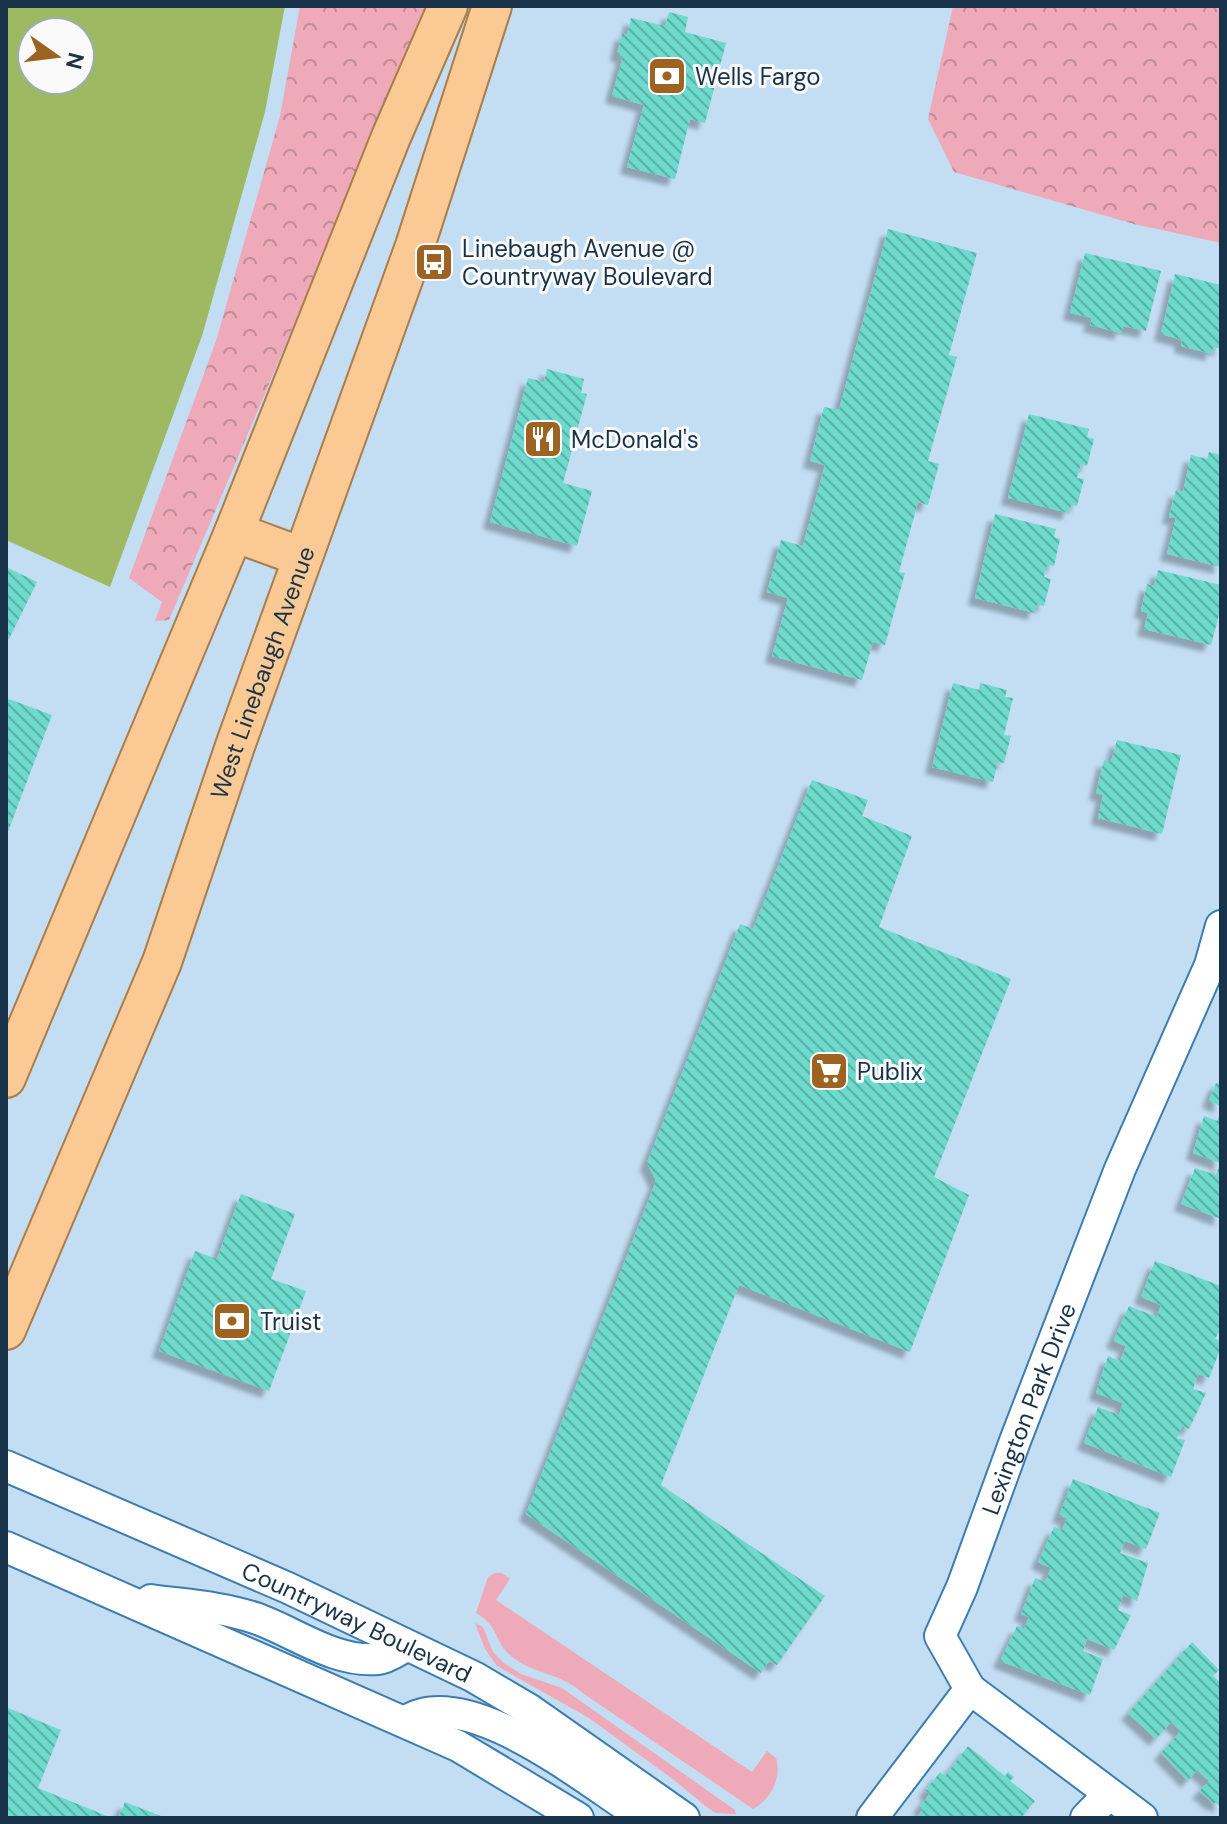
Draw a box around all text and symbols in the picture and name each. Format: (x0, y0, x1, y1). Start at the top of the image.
north arrow (16, 16, 96, 96)
text: N (59, 49, 91, 72)
bank icon: Wells Fargo (646, 55, 688, 97)
place label: Wells Fargo (695, 61, 821, 92)
place label: Linebaugh Avenue @ Countryway Boulevard (462, 233, 712, 292)
bus stop icon: Linebaugh Avenue @ Countryway Boulevard (413, 241, 455, 283)
restaurant icon: McDonald's (522, 418, 564, 460)
place label: McDonald's (571, 424, 699, 455)
street label: West Linebaugh Avenue (203, 542, 321, 803)
supermarket icon: Publix (808, 1050, 850, 1092)
place label: Publix (857, 1056, 923, 1087)
street label: Lexington Park Drive (974, 1298, 1082, 1519)
bank icon: Truist (211, 1300, 253, 1342)
place label: Truist (260, 1306, 321, 1337)
street label: Countryway Boulevard (237, 1554, 477, 1689)

